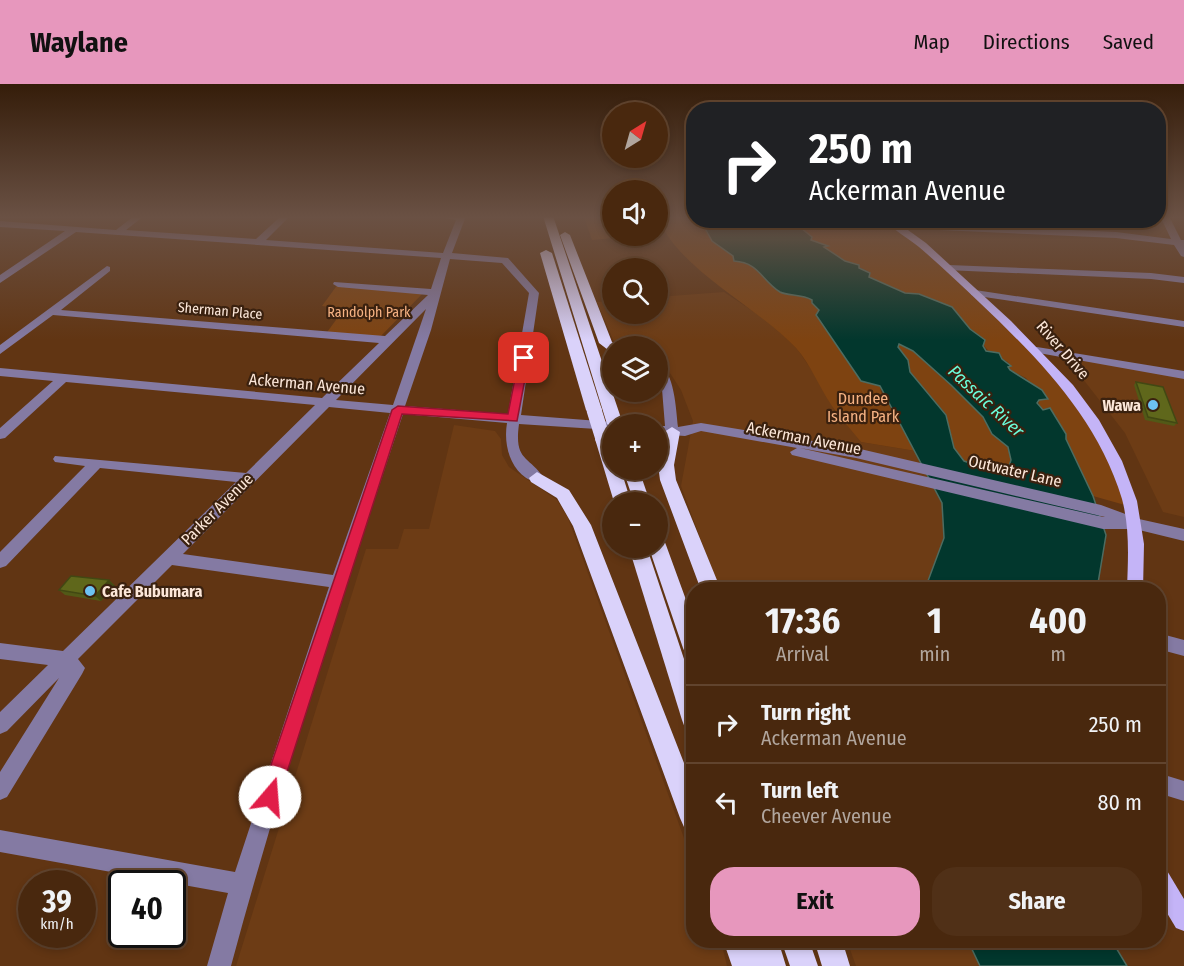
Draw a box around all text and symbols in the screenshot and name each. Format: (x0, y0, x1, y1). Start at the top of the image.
text: Waylane (30, 26, 128, 59)
text: Map (913, 29, 950, 55)
text: Directions (983, 29, 1070, 55)
text: Saved (1103, 29, 1154, 55)
north arrow (602, 102, 668, 168)
map controls (602, 102, 668, 558)
text: 250 m (809, 124, 913, 174)
icon: right (710, 126, 788, 204)
text: Ackerman Avenue (809, 175, 1006, 207)
button: sound (602, 180, 668, 246)
button: search (602, 258, 668, 324)
street label: Sherman Place (177, 299, 263, 323)
park label: Randolph Park (327, 304, 411, 321)
street label: River Drive (1033, 317, 1093, 383)
pin (498, 332, 549, 383)
button: layers (602, 336, 668, 402)
icon: arrive (507, 341, 540, 374)
water label: Passaic River (943, 360, 1029, 442)
street label: Ackerman Avenue (248, 369, 366, 399)
park label: Dundee Island Park (827, 389, 900, 426)
place label: Wawa (1103, 396, 1141, 415)
marker: Wawa (1146, 398, 1160, 412)
button: + (602, 414, 668, 480)
street label: Ackerman Avenue (745, 418, 863, 458)
street label: Outwater Lane (967, 451, 1064, 491)
street label: Parker Avenue (177, 469, 257, 549)
button: − (602, 492, 668, 558)
place label: Cafe Bubumara (102, 582, 203, 601)
marker: Cafe Bubumara (83, 584, 97, 598)
text: 17:36 (765, 599, 840, 643)
text: 1 (927, 599, 942, 643)
text: 400 (1029, 599, 1087, 643)
text: Arrival (776, 642, 829, 666)
text: min (919, 642, 950, 666)
text: m (1050, 642, 1066, 666)
text: Turn right (761, 699, 850, 726)
icon: right (710, 708, 743, 741)
text: 250 m (1089, 711, 1142, 738)
text: Ackerman Avenue (761, 726, 907, 750)
position arrow (238, 765, 302, 829)
text: Turn left (761, 777, 839, 804)
icon: left (710, 786, 743, 819)
text: 80 m (1097, 789, 1142, 816)
text: Cheever Avenue (761, 804, 892, 828)
button: Exit (710, 867, 920, 936)
button: Share (932, 867, 1142, 936)
speed limit sign: 40 (108, 870, 186, 948)
text: 39 (42, 884, 72, 920)
text: km/h (40, 915, 74, 933)

